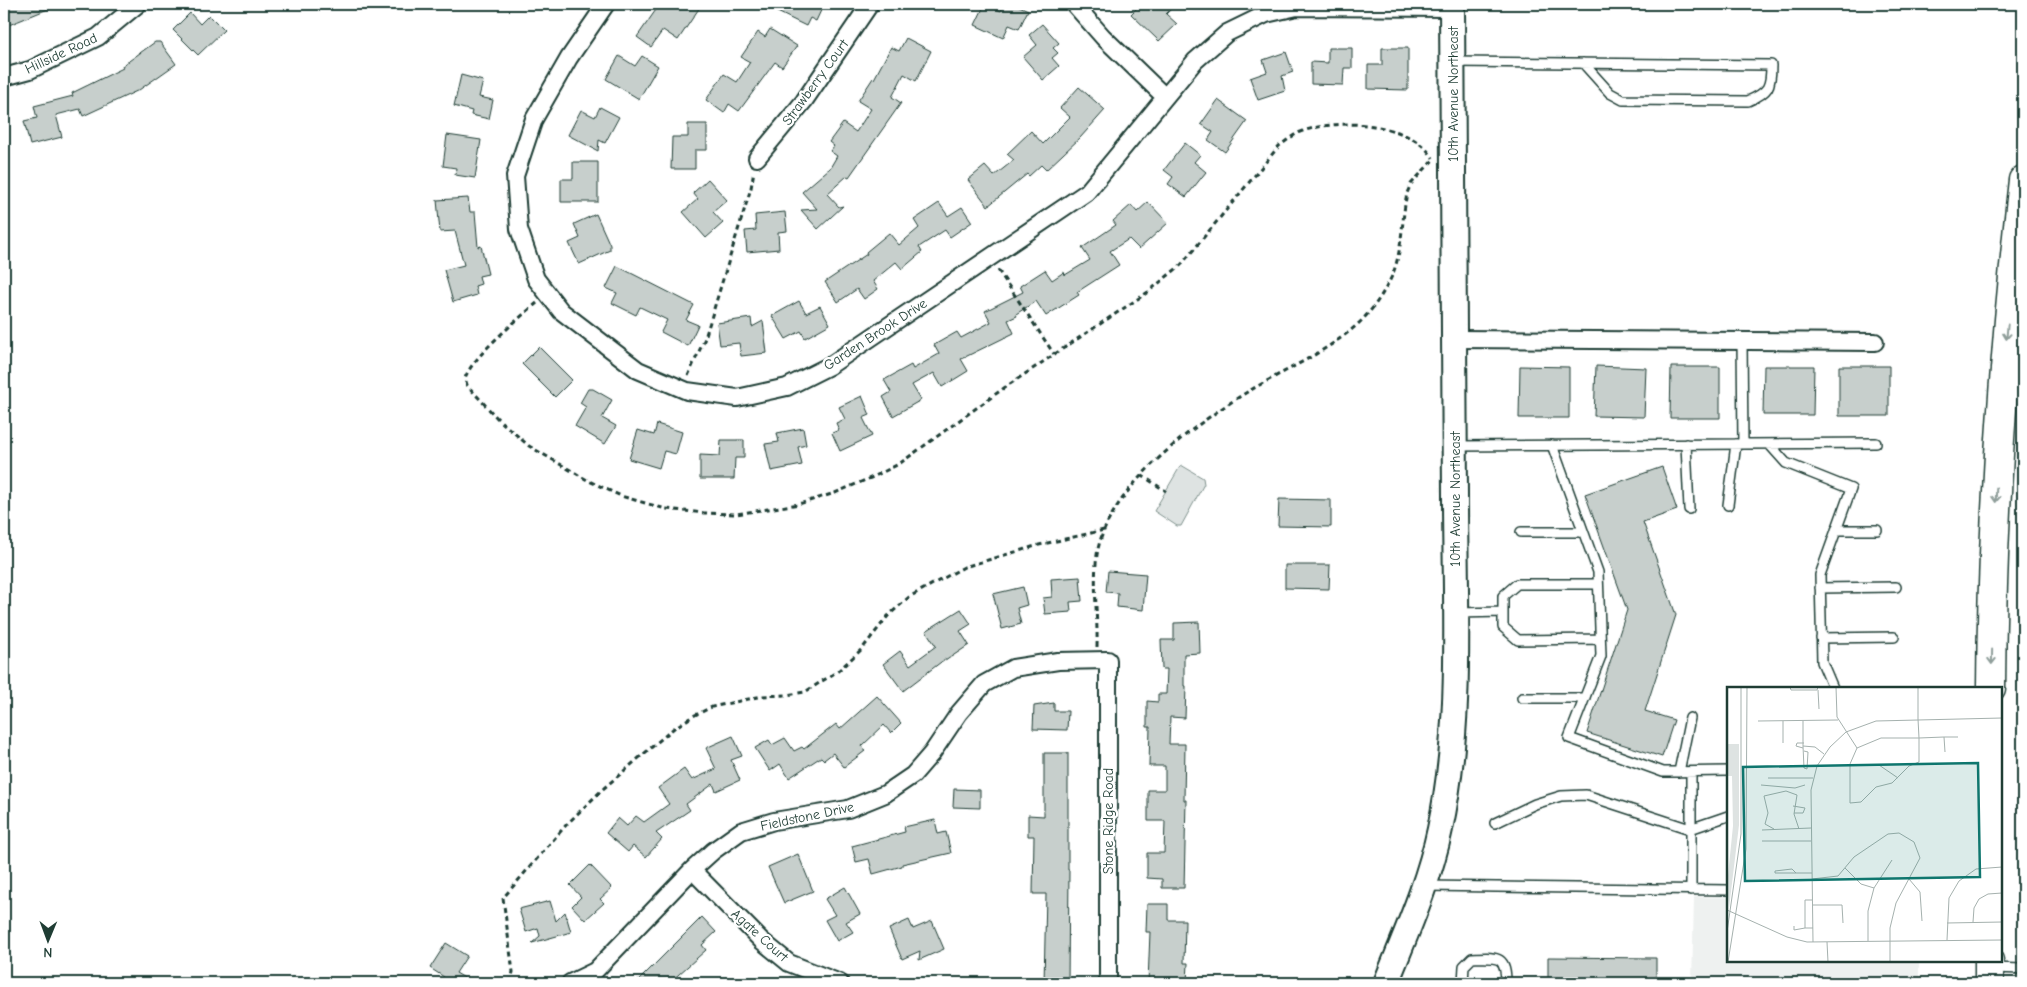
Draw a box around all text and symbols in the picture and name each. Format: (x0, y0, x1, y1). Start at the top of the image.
street label: 10th Avenue Northeast (1445, 25, 1462, 162)
street label: Hillside Road (22, 29, 100, 78)
street label: Strawberry Court (779, 35, 853, 129)
street label: Garden Brook Drive (820, 295, 930, 374)
one-way arrow (2003, 324, 2012, 340)
street label: 10th Avenue Northeast (1447, 430, 1464, 567)
one-way arrow (1992, 486, 2001, 502)
one-way arrow (1987, 648, 1997, 665)
inset map (1727, 687, 2002, 962)
street label: Stone Ridge Road (1100, 768, 1117, 874)
street label: Fieldstone Drive (759, 798, 855, 835)
street label: Agate Court (728, 905, 792, 966)
north arrow (22, 914, 72, 964)
text: N (43, 944, 52, 961)

